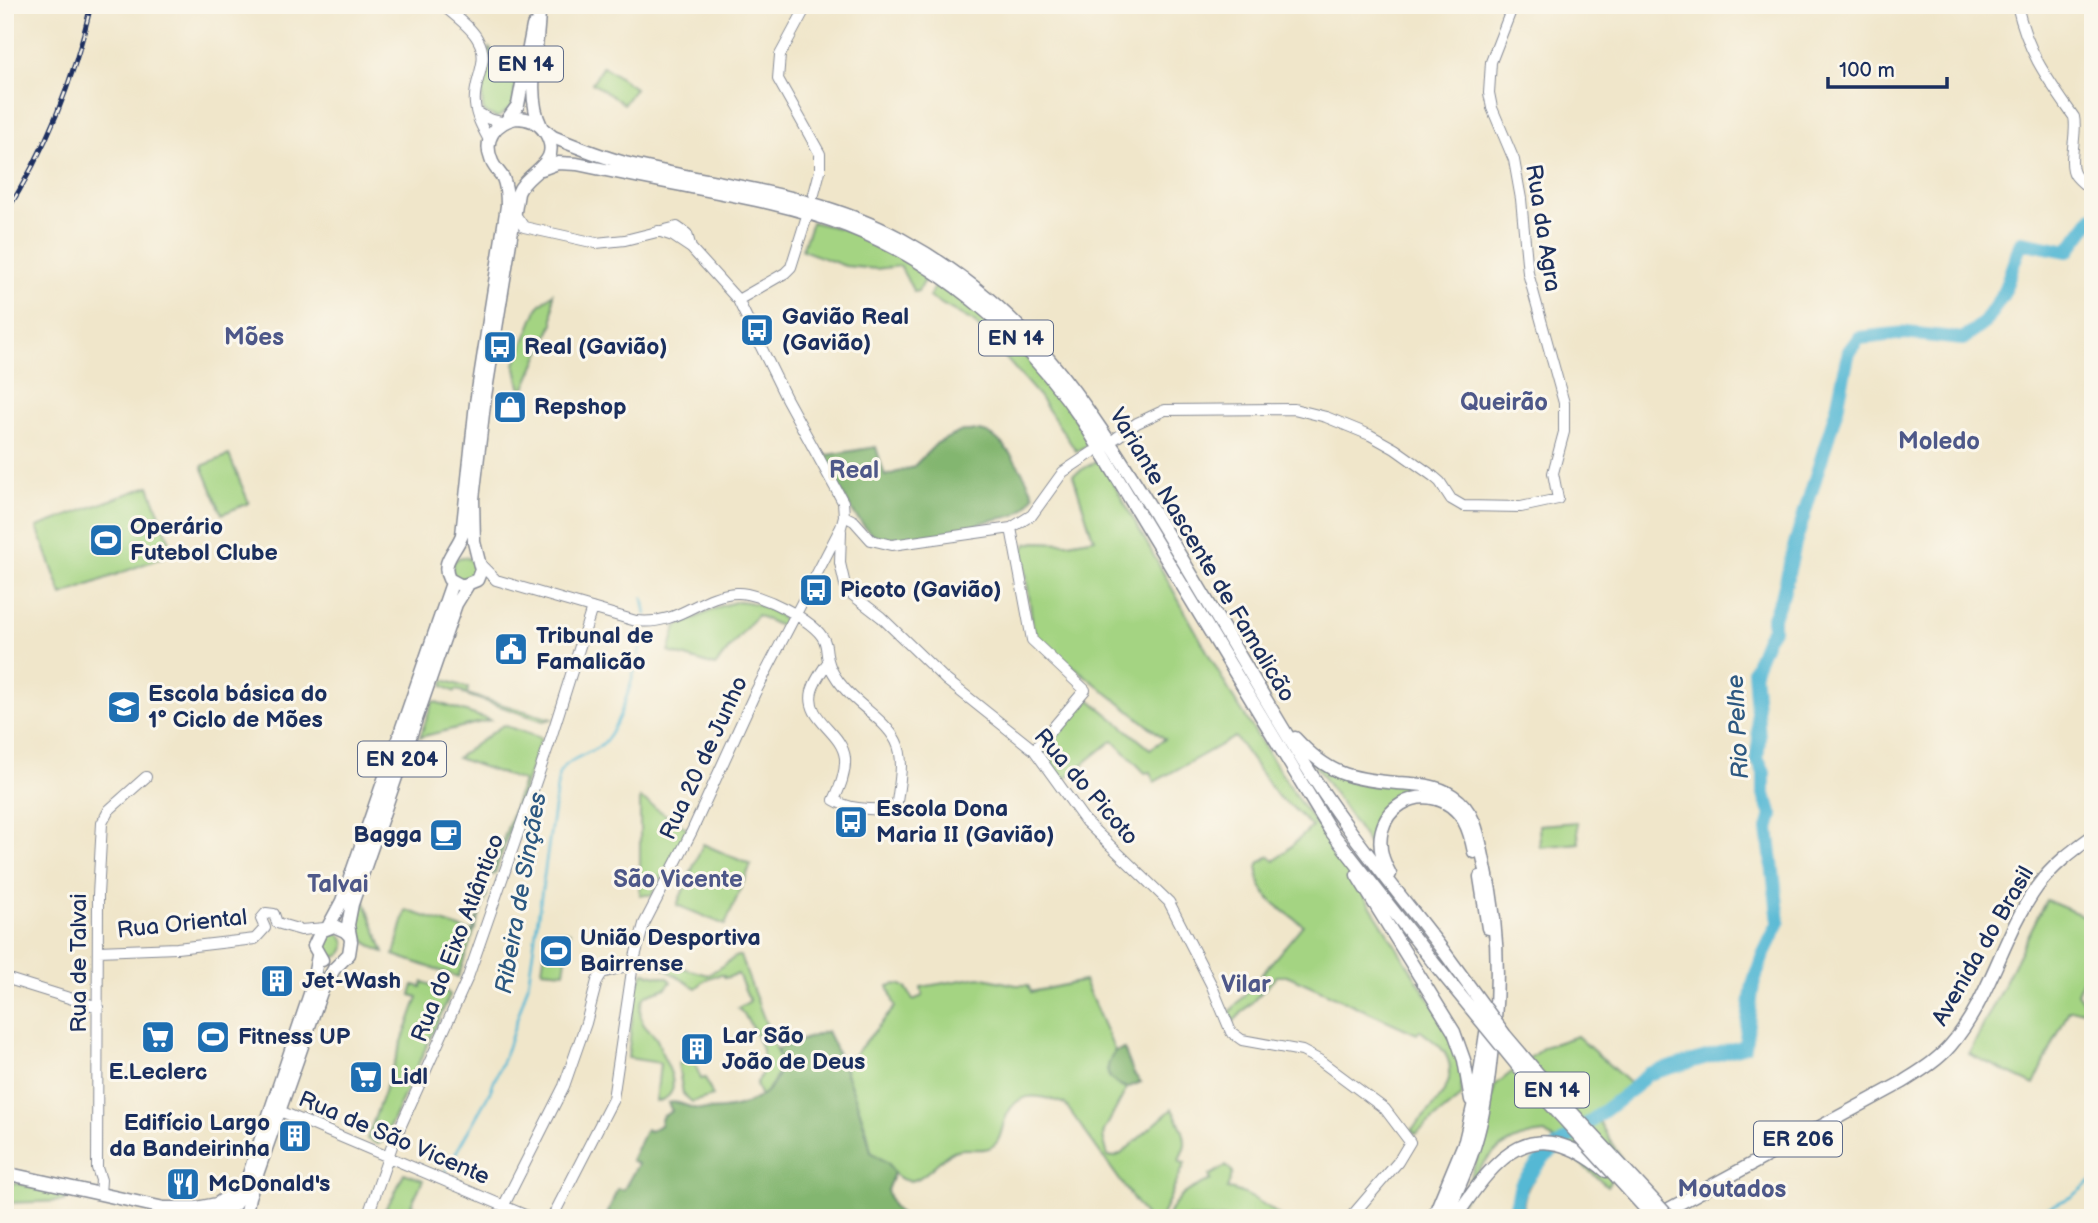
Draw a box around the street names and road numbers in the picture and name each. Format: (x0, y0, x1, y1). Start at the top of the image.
road number: EN 14 (489, 46, 563, 82)
street label: Rua da Agra (1519, 162, 1567, 294)
road number: EN 14 (979, 320, 1053, 356)
street label: Variante Nascente de Famalicão (1103, 403, 1301, 707)
street label: Rua 20 de Junho (654, 672, 754, 844)
street label: Rua do Picoto (1028, 723, 1144, 851)
road number: EN 204 (358, 742, 446, 776)
street label: Rua do Eixo Atlântico (405, 830, 511, 1046)
street label: Avenida do Brasil (1926, 861, 2040, 1031)
street label: Rua de Talvai (65, 893, 93, 1033)
street label: Rua Oriental (116, 903, 248, 945)
road number: EN 14 (1515, 1072, 1589, 1108)
street label: Rua de São Vicente (294, 1085, 494, 1191)
road number: ER 206 (1754, 1122, 1842, 1156)

